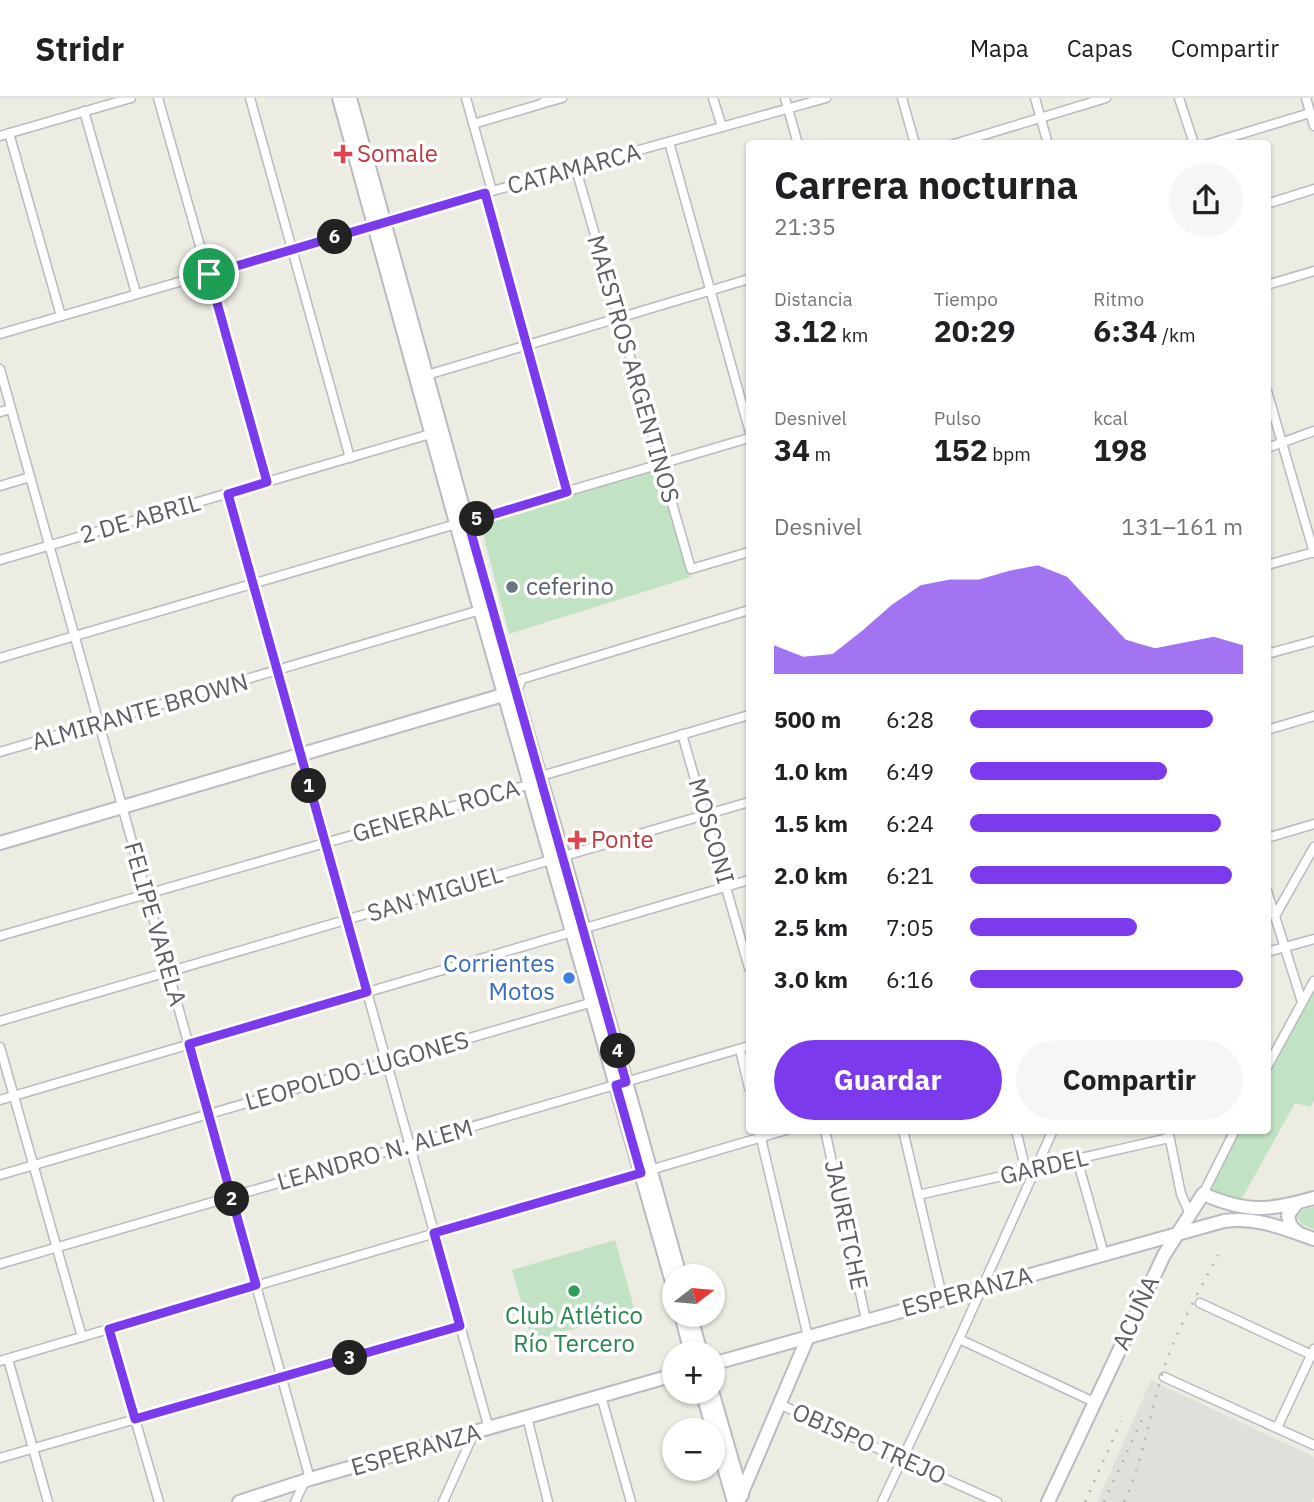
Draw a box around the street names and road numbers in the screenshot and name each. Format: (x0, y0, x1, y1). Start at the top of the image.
street label: CATAMARCA (504, 135, 644, 201)
street label: MAESTROS ARGENTINOS (580, 231, 688, 506)
street label: 2 DE ABRIL (76, 486, 204, 550)
street label: ALMIRANTE BROWN (28, 665, 252, 757)
street label: GENERAL ROCA (348, 771, 523, 849)
street label: MOSCONI (682, 774, 742, 887)
street label: FELIPE VARELA (117, 838, 195, 1010)
street label: SAN MIGUEL (363, 857, 506, 929)
street label: LEOPOLDO LUGONES (241, 1023, 472, 1117)
street label: LEANDRO N. ALEM (273, 1111, 476, 1197)
street label: GARDEL (997, 1140, 1091, 1192)
street label: JAURETCHE (818, 1157, 876, 1293)
street label: ESPERANZA (898, 1258, 1035, 1324)
street label: ACUÑA (1104, 1270, 1166, 1355)
street label: OBISPO TREJO (787, 1395, 951, 1491)
street label: ESPERANZA (347, 1415, 484, 1483)

